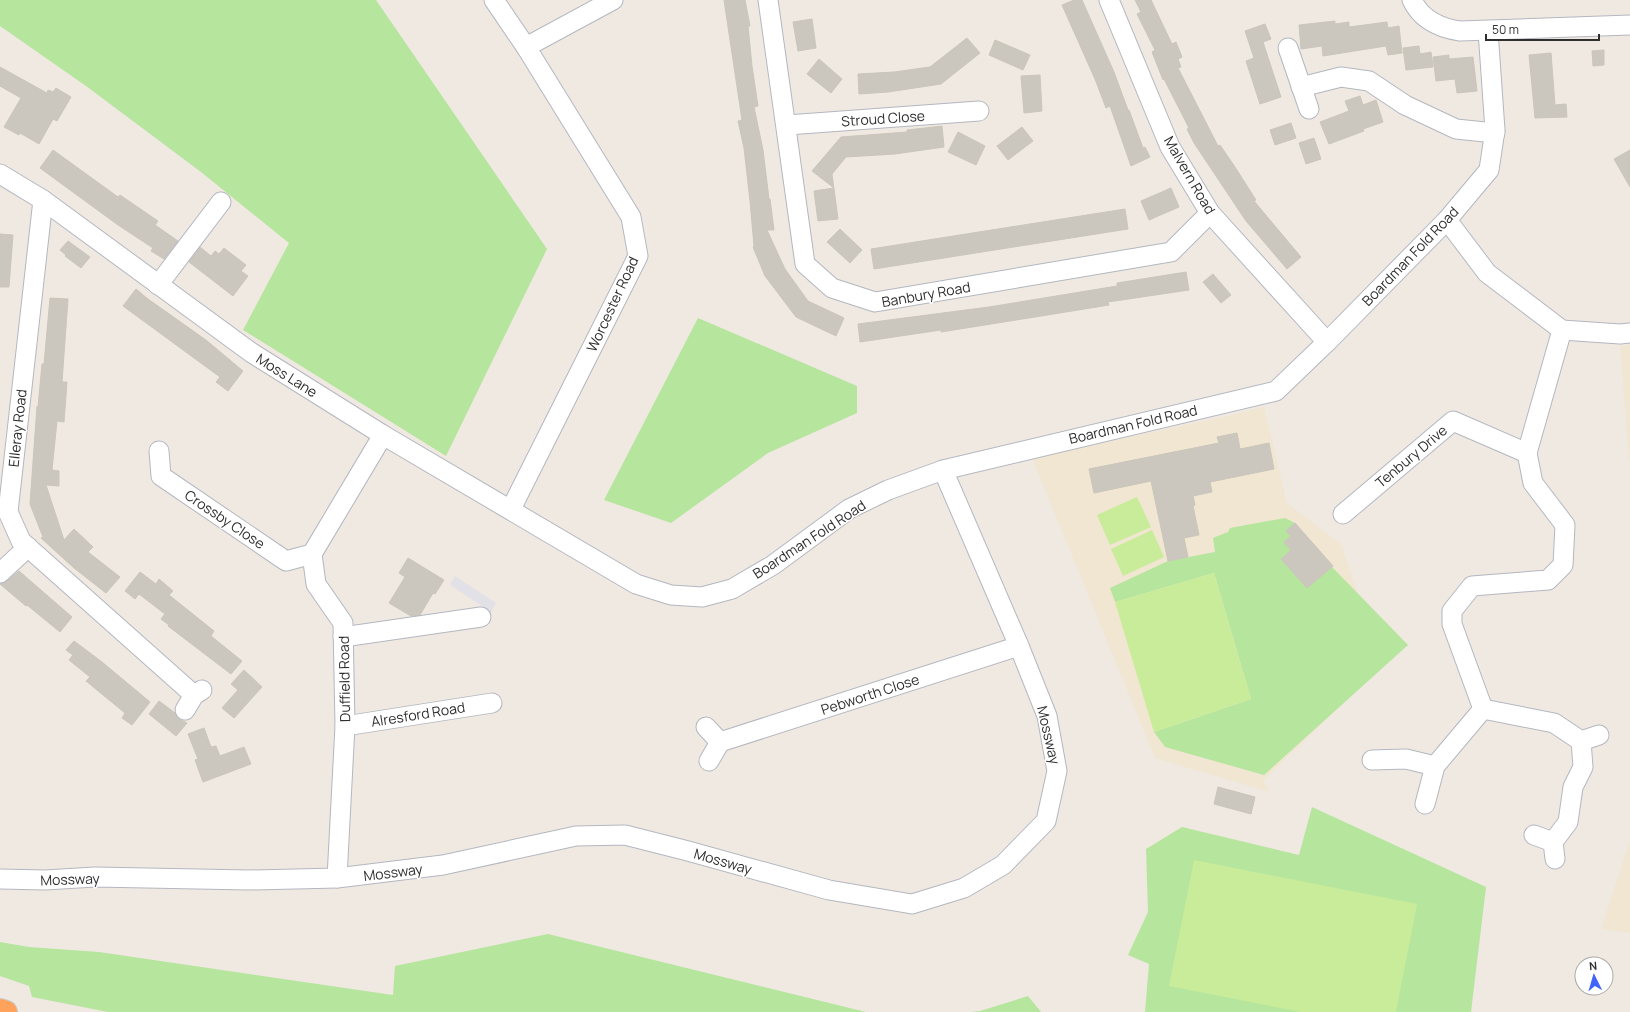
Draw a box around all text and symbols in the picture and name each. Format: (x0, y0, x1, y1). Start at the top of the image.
scale bar (1486, 16, 1599, 42)
text: 50 m (1492, 21, 1519, 38)
street label: Stroud Close (841, 106, 925, 130)
street label: Malvern Road (1160, 133, 1220, 217)
street label: Boardman Fold Road (1358, 202, 1462, 310)
street label: Worcester Road (582, 253, 642, 355)
street label: Banbury Road (880, 277, 972, 311)
street label: Moss Lane (253, 349, 321, 401)
street label: Elleray Road (3, 388, 31, 468)
street label: Boardman Fold Road (1067, 400, 1199, 448)
street label: Tenbury Drive (1371, 420, 1451, 492)
street label: Crossby Close (181, 485, 269, 553)
street label: Boardman Fold Road (749, 495, 869, 583)
street label: Duffield Road (334, 636, 354, 722)
street label: Pebworth Close (818, 669, 922, 719)
street label: Alresford Road (370, 697, 466, 731)
street label: Mossway (1033, 704, 1065, 767)
street label: Mossway (692, 844, 755, 878)
street label: Mossway (362, 859, 424, 885)
street label: Mossway (40, 868, 101, 890)
north arrow (1574, 956, 1614, 996)
text: N (1588, 958, 1598, 973)

